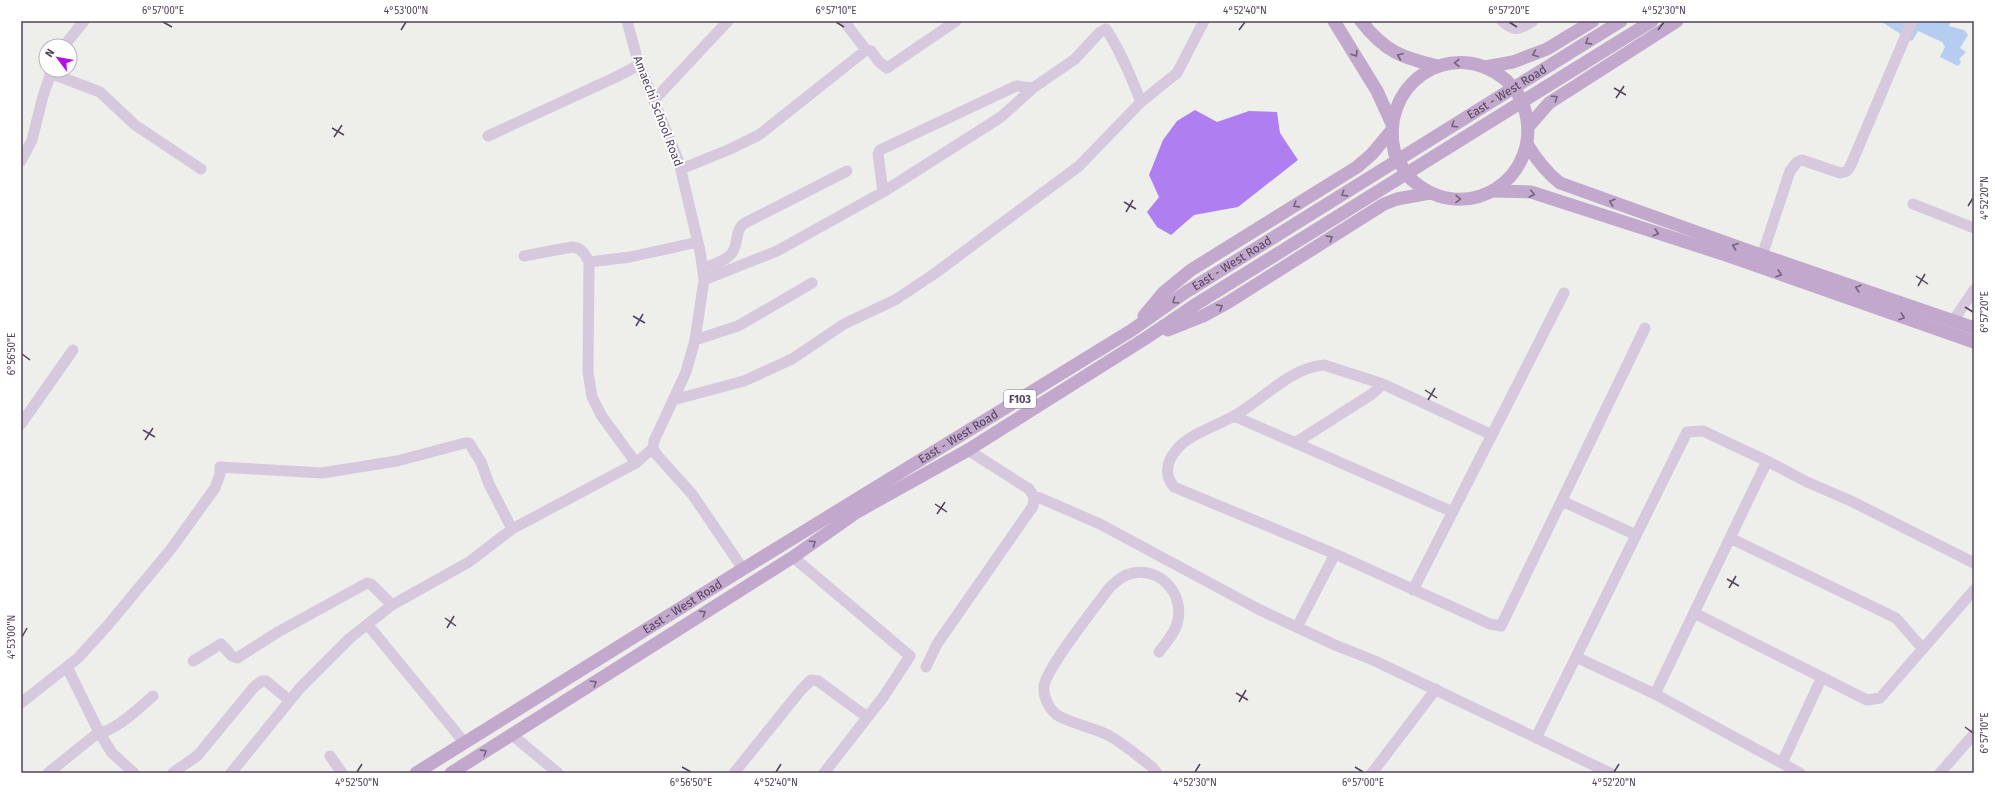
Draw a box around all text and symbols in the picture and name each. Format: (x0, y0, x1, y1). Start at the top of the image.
text: 6°57'00"E (142, 5, 184, 17)
text: 4°53'00"N (384, 5, 428, 17)
text: 6°57'10"E (815, 5, 857, 17)
text: 4°52'40"N (1223, 5, 1267, 17)
text: 6°57'20"E (1488, 5, 1530, 17)
text: 4°52'30"N (1642, 5, 1686, 17)
one-way arrow (1585, 37, 1592, 44)
north arrow (38, 38, 78, 78)
text: N (42, 46, 57, 60)
one-way arrow (1350, 50, 1358, 57)
one-way arrow (1531, 50, 1538, 58)
one-way arrow (1397, 52, 1404, 60)
street label: Amaechi School Road (630, 54, 686, 168)
one-way arrow (1454, 58, 1460, 67)
street label: East - West Road (1464, 62, 1549, 122)
one-way arrow (1551, 96, 1558, 103)
one-way arrow (1451, 121, 1458, 128)
text: 4°52'20"N (1979, 176, 1991, 220)
one-way arrow (1341, 189, 1348, 197)
one-way arrow (1529, 189, 1535, 197)
one-way arrow (1456, 195, 1462, 203)
one-way arrow (1609, 199, 1616, 207)
one-way arrow (1293, 201, 1300, 208)
one-way arrow (1652, 228, 1659, 237)
street label: East - West Road (1189, 233, 1274, 293)
one-way arrow (1326, 235, 1333, 242)
one-way arrow (1731, 243, 1738, 251)
one-way arrow (1776, 270, 1783, 278)
one-way arrow (1854, 285, 1861, 293)
text: 6°57'20"E (1979, 291, 1991, 333)
one-way arrow (1172, 296, 1179, 303)
one-way arrow (1216, 304, 1223, 311)
one-way arrow (1898, 312, 1905, 321)
text: 6°56'50"E (6, 333, 18, 375)
road number: F103 (1004, 390, 1036, 408)
street label: East - West Road (916, 407, 1001, 467)
one-way arrow (808, 541, 815, 548)
street label: East - West Road (640, 577, 725, 637)
one-way arrow (699, 611, 706, 618)
text: 4°53'00"N (6, 615, 18, 659)
one-way arrow (589, 681, 596, 688)
text: 6°57'10"E (1979, 712, 1991, 754)
one-way arrow (480, 750, 487, 757)
text: 4°52'50"N (335, 777, 379, 789)
text: 6°56'50"E (670, 777, 712, 789)
text: 4°52'40"N (754, 777, 798, 789)
text: 4°52'30"N (1173, 777, 1217, 789)
text: 6°57'00"E (1342, 777, 1384, 789)
text: 4°52'20"N (1592, 777, 1636, 789)

